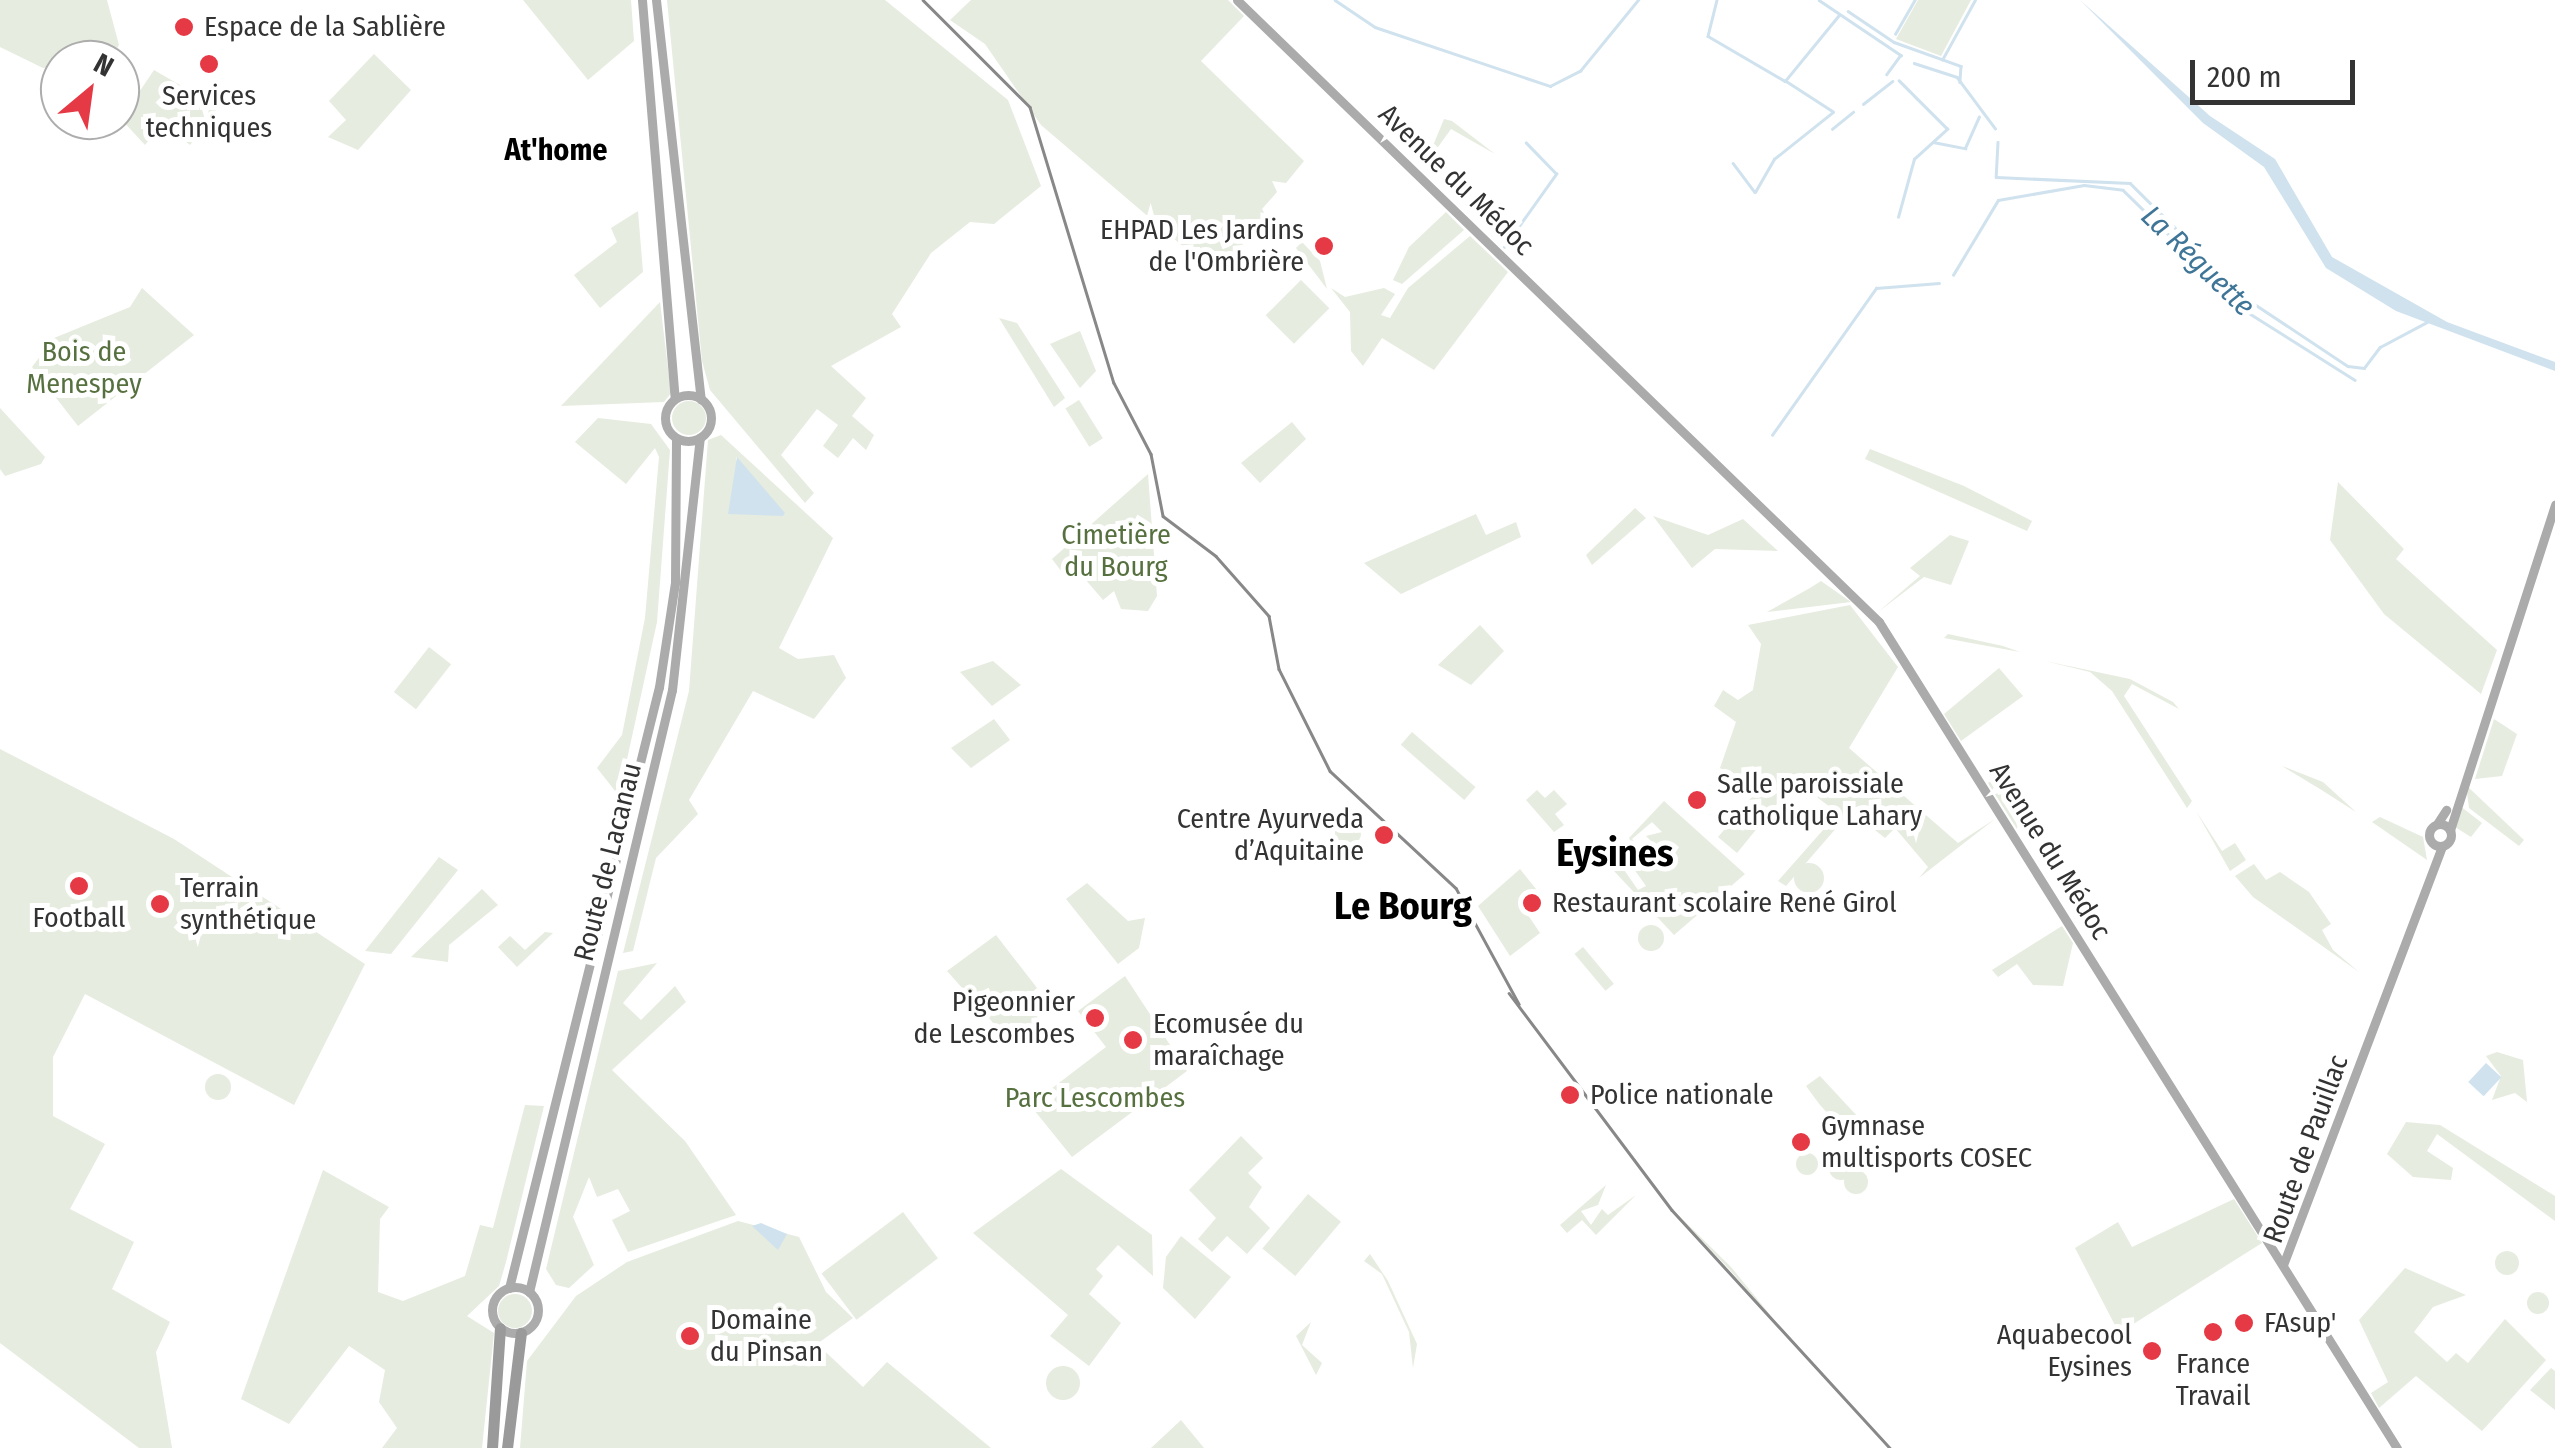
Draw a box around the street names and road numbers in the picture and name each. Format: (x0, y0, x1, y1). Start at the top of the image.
street label: Avenue du Médoc (1372, 98, 1540, 262)
street label: Avenue du Médoc (1982, 756, 2118, 946)
street label: Route de Lacanau (567, 759, 649, 965)
street label: Route de Pauillac (2256, 1050, 2356, 1248)

